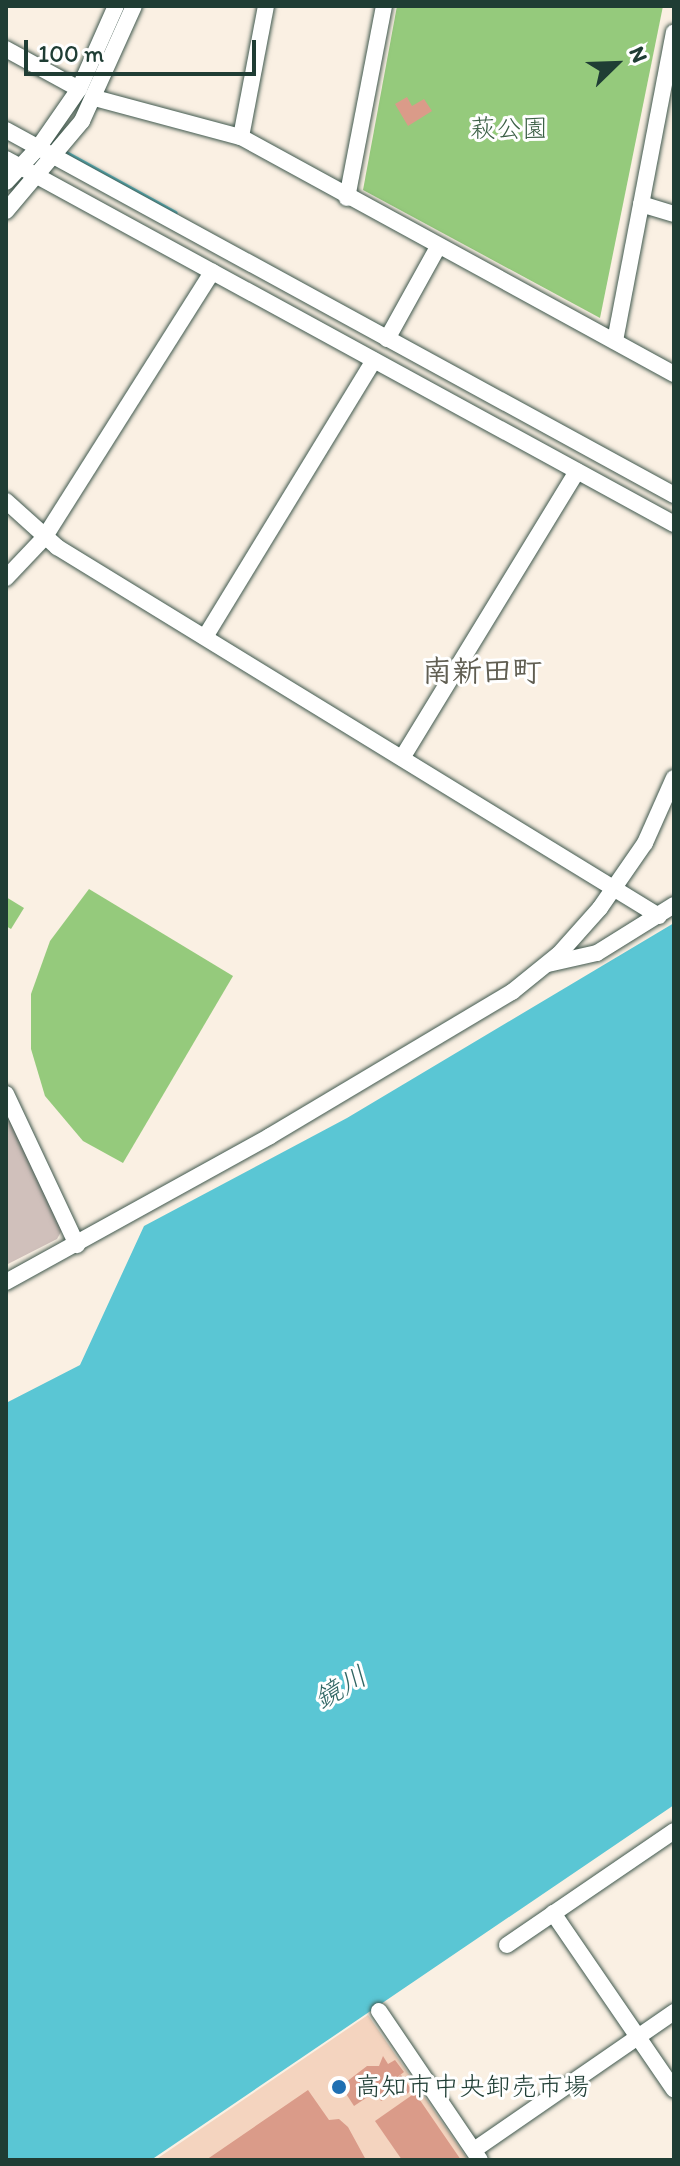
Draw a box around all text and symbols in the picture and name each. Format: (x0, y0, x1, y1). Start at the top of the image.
scale bar (28, 24, 260, 74)
north arrow (576, 24, 656, 104)
text: 100 m (38, 39, 104, 68)
text: N (623, 42, 654, 67)
park label: 萩公園 (470, 113, 548, 145)
district label: 南新田町 (422, 653, 542, 689)
water label: 鏡川 (307, 1658, 373, 1716)
place label: 高知市中央卸売市場 (355, 2071, 589, 2103)
marker: 高知市中央卸売市場 (330, 2078, 348, 2096)

